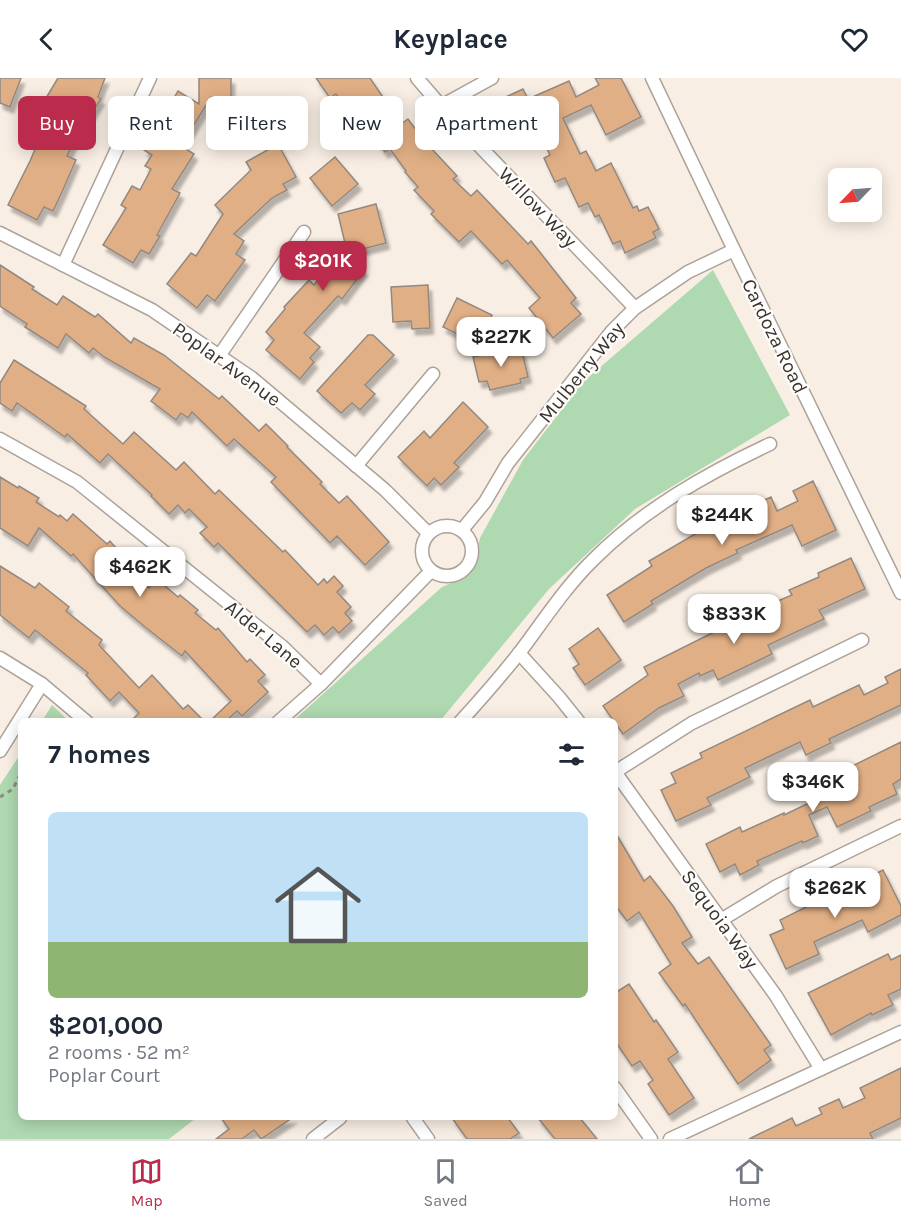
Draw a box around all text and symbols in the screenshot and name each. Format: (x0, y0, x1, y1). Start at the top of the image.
icon: back (30, 23, 63, 56)
text: Keyplace (393, 23, 508, 55)
icon: heart (838, 23, 871, 56)
chip: Buy (18, 96, 96, 150)
chip: Rent (108, 96, 194, 150)
chip: Filters (206, 96, 308, 150)
chip: New (320, 96, 403, 150)
chip: Apartment (415, 96, 559, 150)
street label: Willow Way (494, 162, 582, 252)
north arrow (828, 168, 882, 222)
map controls (828, 168, 882, 222)
pin: $201K (281, 241, 365, 292)
text: $201K (294, 249, 352, 272)
street label: Cardoza Road (737, 275, 812, 397)
street label: Poplar Avenue (168, 317, 285, 411)
pin: $227K (459, 317, 543, 368)
street label: Mulberry Way (534, 317, 629, 427)
text: $227K (470, 325, 532, 348)
pin: $244K (680, 495, 764, 546)
text: $244K (691, 503, 753, 526)
pin: $462K (98, 547, 182, 598)
text: $462K (109, 555, 172, 578)
pin: $833K (692, 594, 776, 645)
street label: Alder Lane (220, 595, 307, 673)
text: $833K (702, 602, 766, 625)
icon: filters (555, 738, 588, 771)
text: 7 homes (48, 739, 151, 770)
pin: $346K (771, 762, 855, 813)
text: $346K (781, 770, 845, 793)
icon: home (264, 851, 372, 959)
street label: Sequoia Way (676, 865, 763, 973)
pin: $262K (793, 868, 877, 919)
text: $262K (803, 876, 867, 899)
text: $201,000 (48, 1010, 163, 1041)
text: 2 rooms · 52 m² (48, 1041, 190, 1064)
text: Poplar Court (48, 1064, 160, 1087)
tab: Map (130, 1155, 163, 1210)
tab: Saved (424, 1155, 468, 1210)
tab: Home (728, 1155, 771, 1210)

